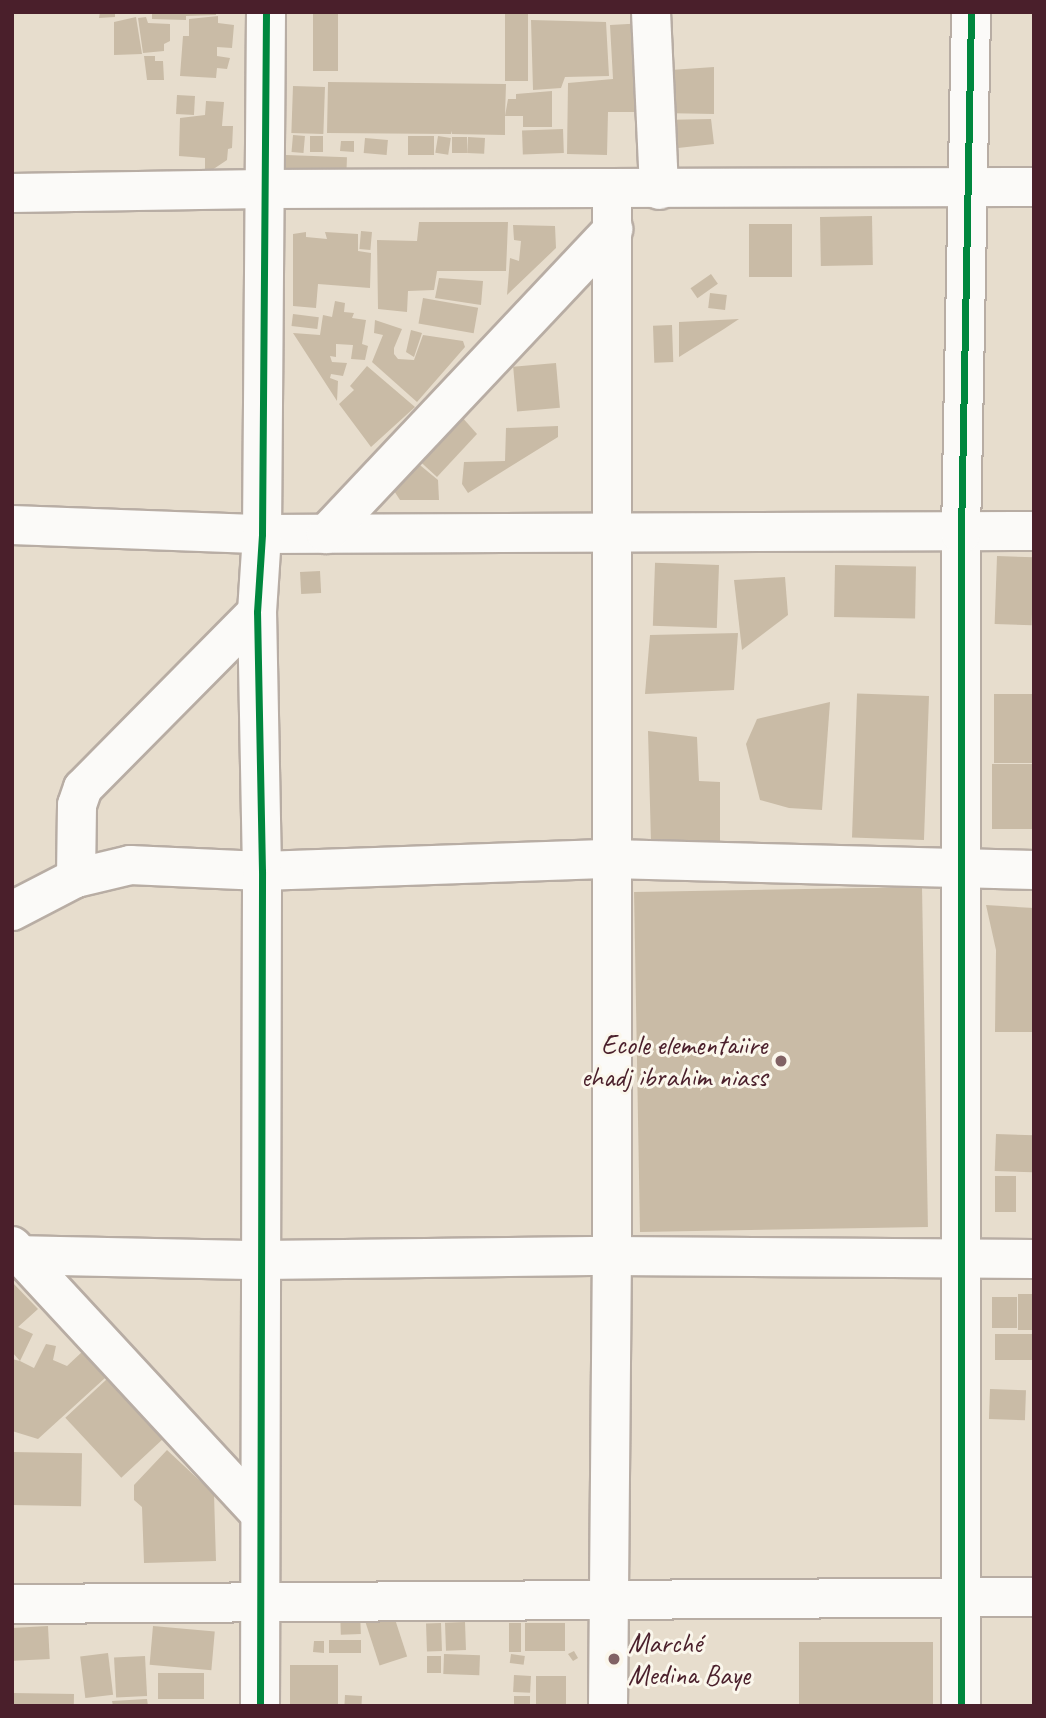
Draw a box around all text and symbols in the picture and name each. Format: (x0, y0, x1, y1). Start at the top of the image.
place label: Ecole elementaiire ehadj ibrahim niass (583, 1028, 767, 1094)
marker: Ecole elementaiire ehadj ibrahim niass (773, 1053, 789, 1069)
place label: Marché Medina Baye (628, 1626, 749, 1692)
marker: Marché Medina Baye (606, 1651, 622, 1667)

